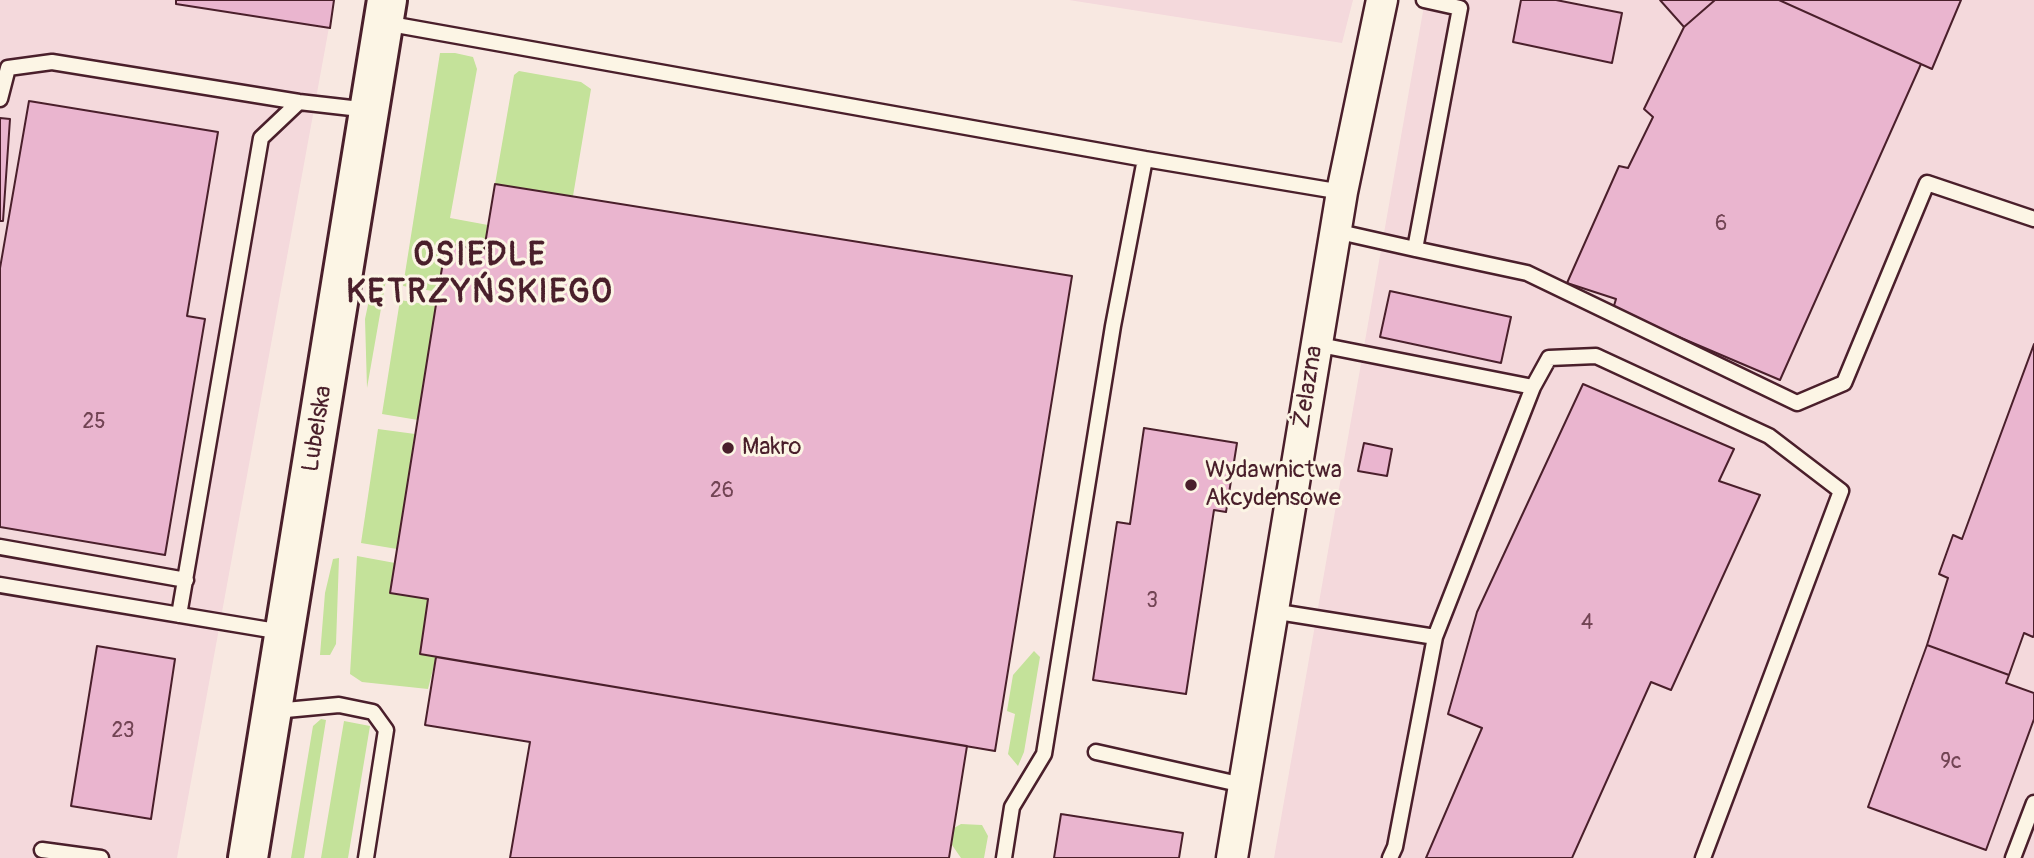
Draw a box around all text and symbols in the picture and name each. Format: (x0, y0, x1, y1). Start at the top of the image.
house number: 6 (1715, 212, 1727, 238)
district label: OSIEDLE KĘTRZYŃSKIEGO (348, 238, 612, 313)
street label: Żelazna (1288, 344, 1330, 430)
street label: Lubelska (297, 384, 339, 474)
house number: 25 (82, 410, 106, 436)
place label: Makro (742, 434, 801, 462)
marker: Makro (720, 440, 736, 456)
place label: Wydawnictwa Akcydensowe (1205, 457, 1342, 513)
marker: Wydawnictwa Akcydensowe (1183, 477, 1199, 493)
house number: 26 (710, 479, 734, 505)
house number: 3 (1146, 589, 1158, 615)
house number: 4 (1581, 611, 1593, 637)
house number: 23 (112, 719, 134, 745)
house number: 9c (1940, 750, 1962, 776)

